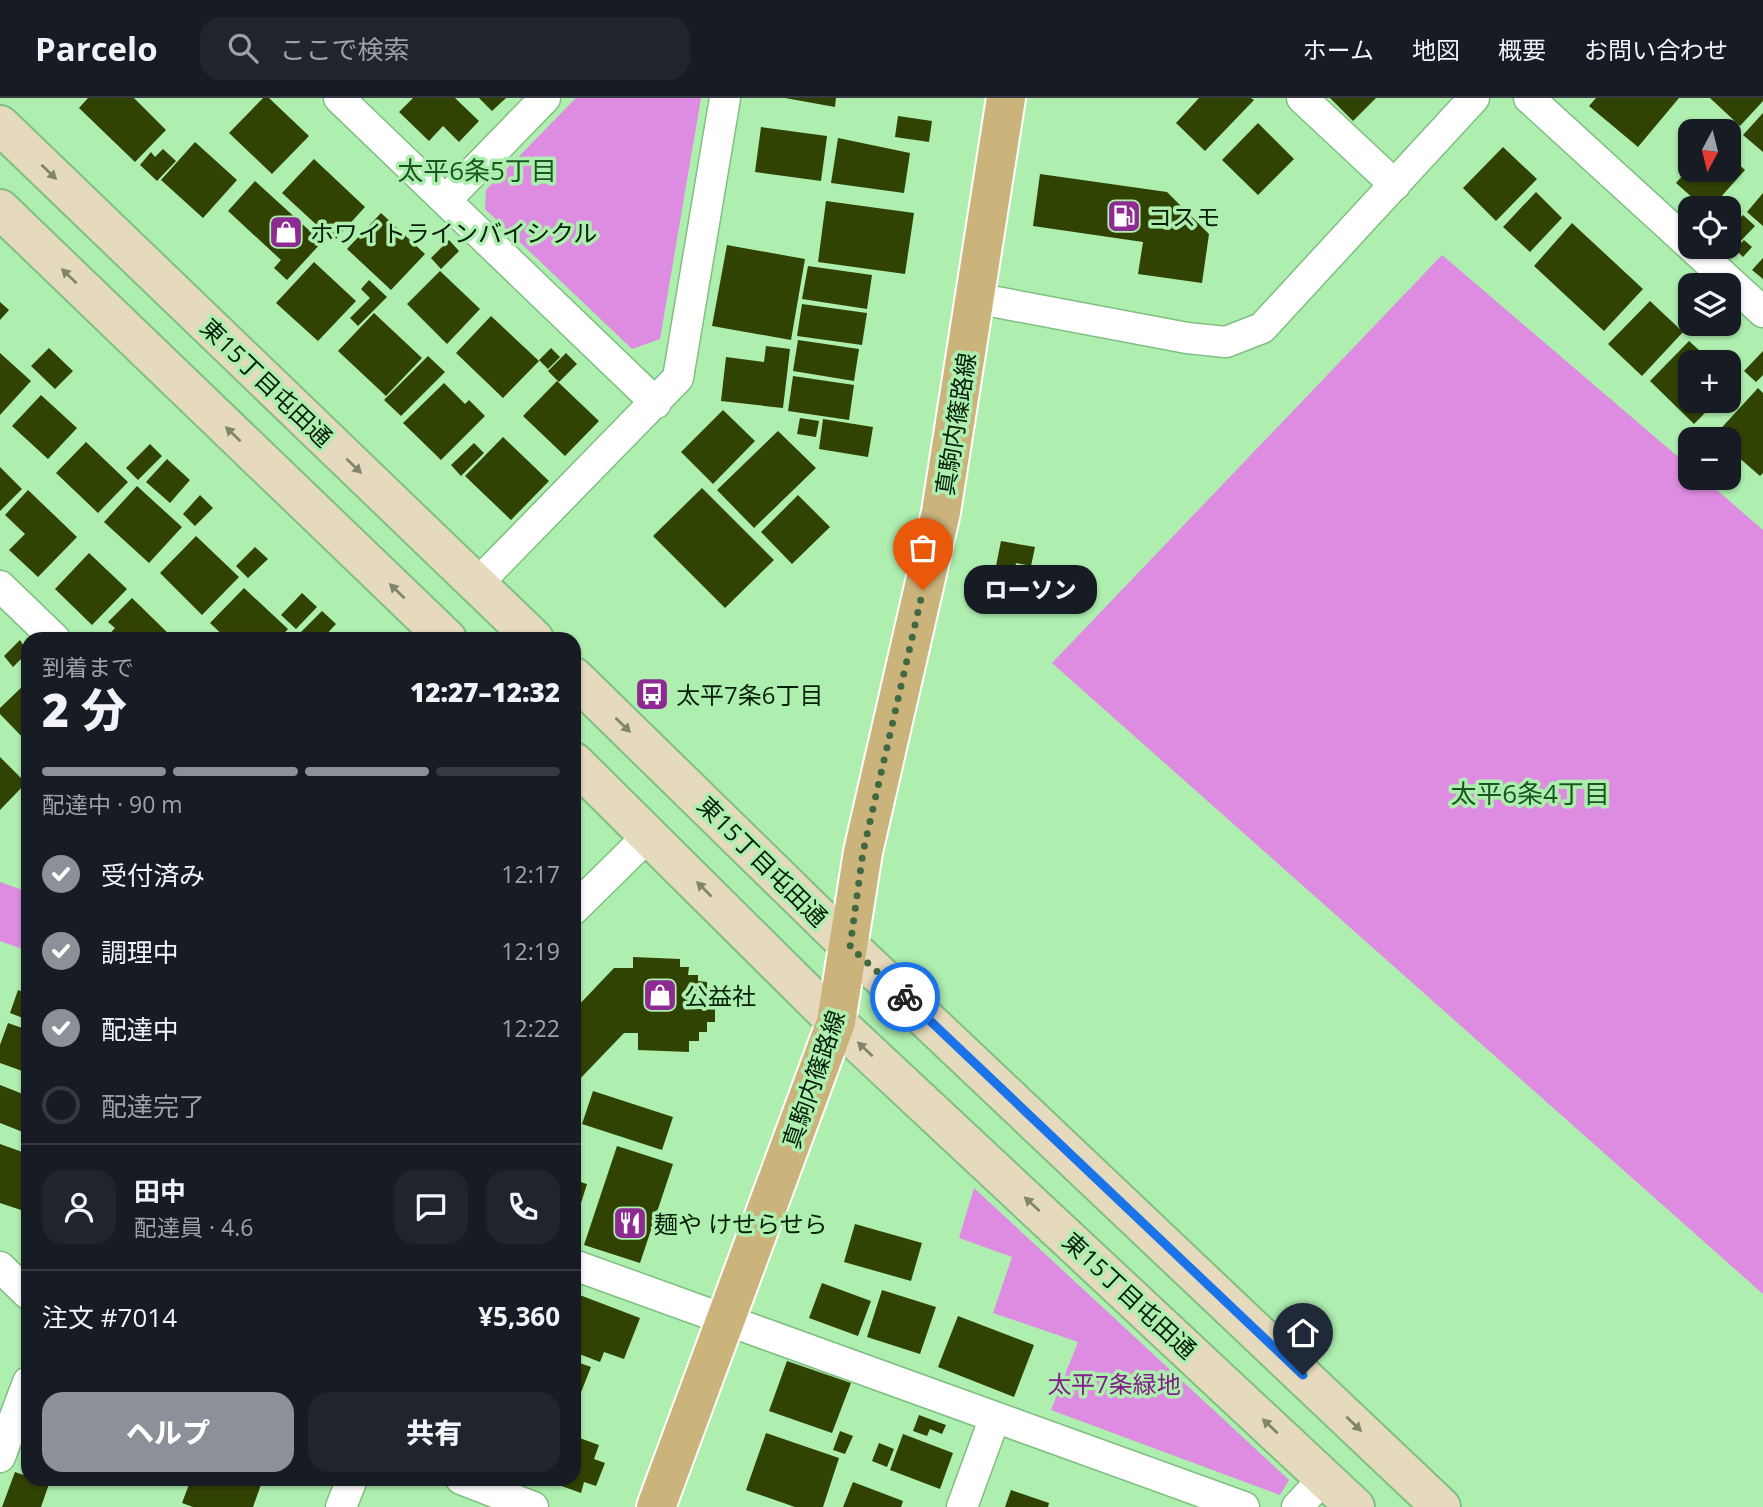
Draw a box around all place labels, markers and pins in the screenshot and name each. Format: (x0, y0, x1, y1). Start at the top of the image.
fuel station icon: コスモ (1105, 197, 1143, 235)
place label: コスモ (1148, 200, 1220, 233)
shop icon: ホワイトラインバイシクル (267, 213, 305, 251)
place label: ホワイトラインバイシクル (310, 216, 597, 249)
pin (893, 518, 953, 590)
callout: ローソン (965, 566, 1098, 614)
bus stop icon: 太平7条6丁目 (633, 675, 671, 713)
place label: 太平7条6丁目 (676, 678, 823, 711)
shop icon: 公益社 (641, 976, 679, 1014)
place label: 公益社 (684, 979, 756, 1012)
restaurant icon: 麺や けせらせら (611, 1204, 649, 1242)
place label: 麺や けせらせら (654, 1207, 828, 1240)
pin (1273, 1303, 1333, 1375)

